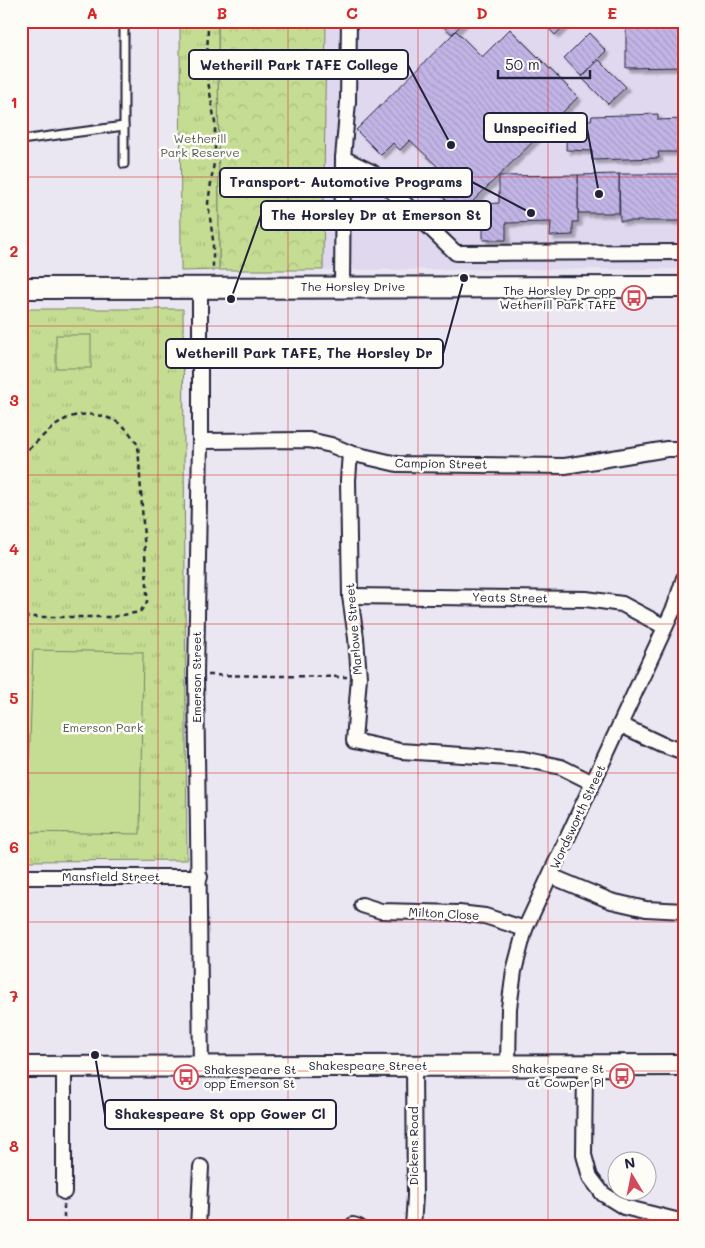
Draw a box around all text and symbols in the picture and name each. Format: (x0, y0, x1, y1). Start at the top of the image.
text: A (86, 2, 98, 23)
text: B (217, 2, 227, 23)
text: C (346, 2, 358, 23)
text: D (476, 2, 488, 23)
text: E (607, 2, 617, 23)
scale bar (498, 48, 590, 80)
callout: Wetherill Park TAFE College (189, 50, 408, 79)
text: 50 m (505, 54, 540, 74)
text: Wetherill Park TAFE College (200, 55, 398, 74)
text: 1 (10, 91, 18, 112)
callout: Unspecified (484, 113, 587, 142)
text: Unspecified (493, 118, 577, 137)
park label: Wetherill Park Reserve (160, 130, 240, 160)
callout: Transport- Automotive Programs (220, 168, 472, 197)
text: Transport- Automotive Programs (230, 172, 462, 191)
callout: The Horsley Dr at Emerson St (261, 201, 491, 230)
text: The Horsley Dr at Emerson St (271, 205, 481, 224)
text: 2 (10, 240, 19, 261)
street label: The Horsley Drive (301, 278, 405, 294)
place label: The Horsley Dr opp Wetherill Park TAFE (499, 282, 616, 312)
bus stop icon: The Horsley Dr opp Wetherill Park TAFE (621, 285, 647, 311)
callout: Wetherill Park TAFE, The Horsley Dr (166, 339, 443, 368)
text: Wetherill Park TAFE, The Horsley Dr (176, 343, 432, 362)
text: 3 (9, 389, 19, 410)
street label: Campion Street (395, 454, 487, 472)
text: 4 (9, 538, 19, 559)
street label: Marlowe Street (341, 583, 365, 676)
street label: Yeats Street (472, 588, 548, 606)
street label: Emerson Street (188, 631, 204, 723)
text: 5 (9, 687, 19, 708)
park label: Emerson Park (63, 719, 143, 735)
street label: Wordsworth Street (546, 762, 608, 871)
text: 6 (9, 836, 19, 857)
street label: Mansfield Street (62, 868, 160, 884)
street label: Milton Close (408, 903, 480, 923)
text: 7 (10, 985, 19, 1006)
street label: Shakespeare Street (309, 1057, 427, 1073)
place label: Shakespeare St at Cowper Pl (512, 1060, 604, 1090)
place label: Shakespeare St opp Emerson St (204, 1061, 296, 1091)
bus stop icon: Shakespeare St at Cowper Pl (609, 1063, 635, 1089)
bus stop icon: Shakespeare St opp Emerson St (173, 1064, 199, 1090)
callout: Shakespeare St opp Gower Cl (105, 1100, 336, 1129)
text: Shakespeare St opp Gower Cl (115, 1104, 325, 1123)
street label: Dickens Road (405, 1106, 421, 1186)
text: 8 (9, 1135, 19, 1156)
north arrow (608, 1150, 658, 1200)
text: N (623, 1152, 637, 1173)

